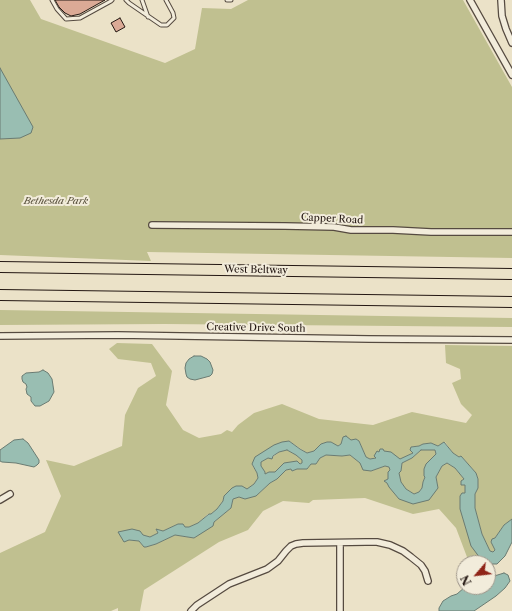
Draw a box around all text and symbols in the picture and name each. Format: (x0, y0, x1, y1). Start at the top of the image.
park label: Bethesda Park (24, 195, 88, 207)
street label: Capper Road (300, 211, 364, 227)
street label: West Beltway (224, 263, 288, 277)
street label: Creative Drive South (206, 321, 306, 335)
north arrow (456, 555, 496, 595)
text: N (458, 573, 475, 588)

